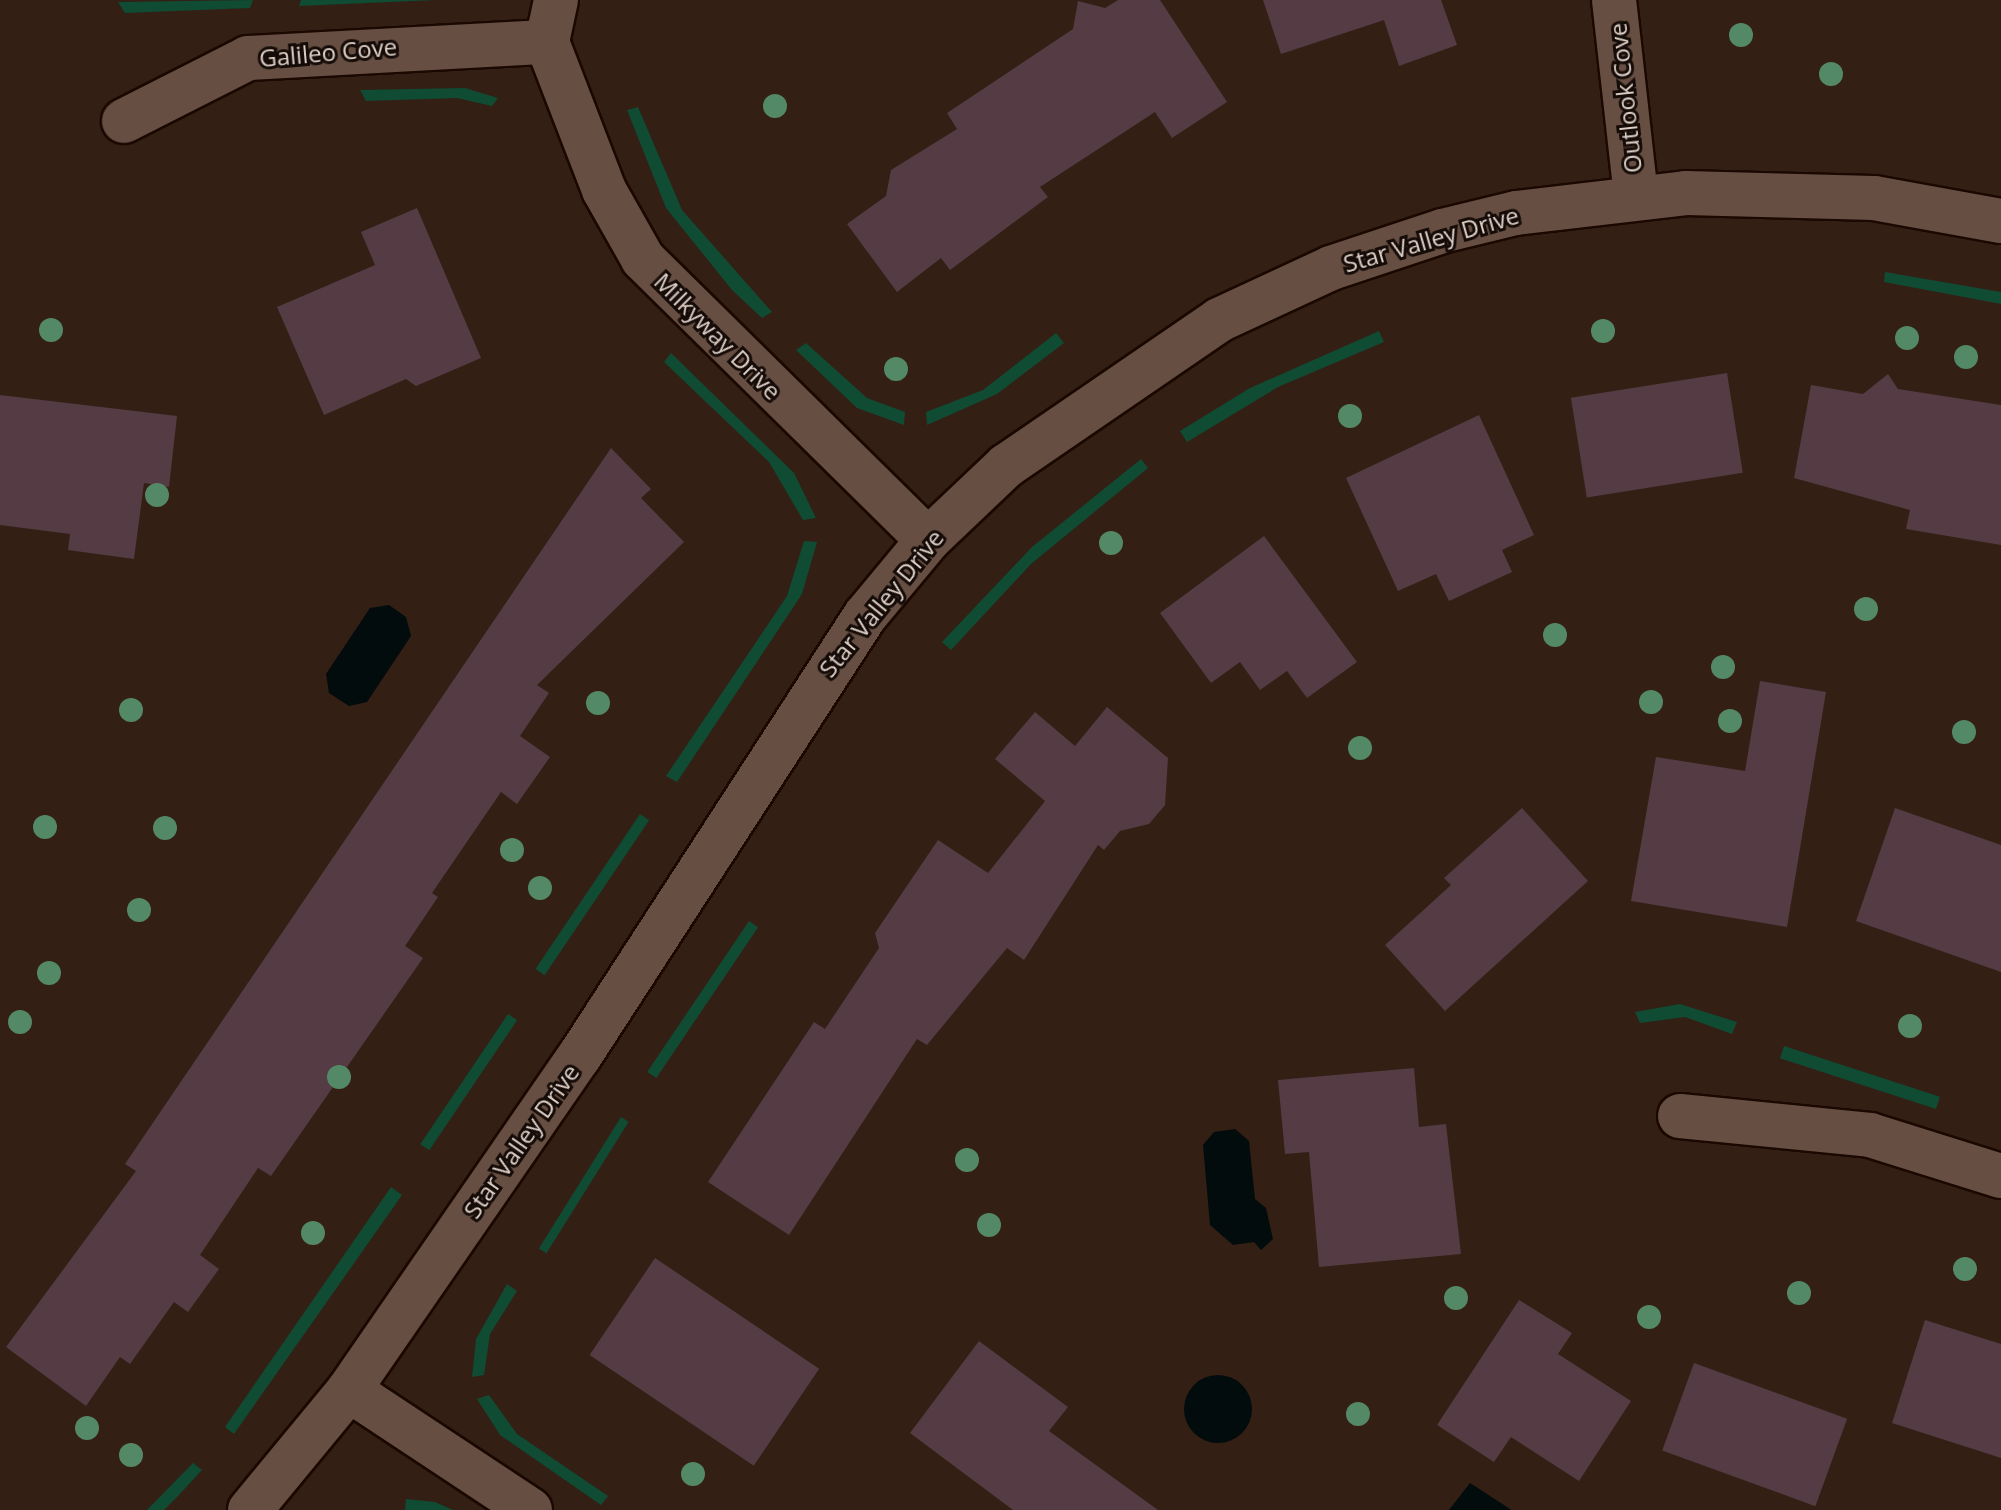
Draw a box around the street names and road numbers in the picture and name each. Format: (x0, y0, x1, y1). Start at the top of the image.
street label: Outlook Cove (1603, 22, 1647, 174)
street label: Galileo Cove (258, 32, 398, 72)
street label: Star Valley Drive (1340, 200, 1522, 278)
street label: Milkyway Drive (649, 267, 787, 405)
street label: Star Valley Drive (813, 523, 949, 683)
street label: Star Valley Drive (457, 1058, 585, 1224)

